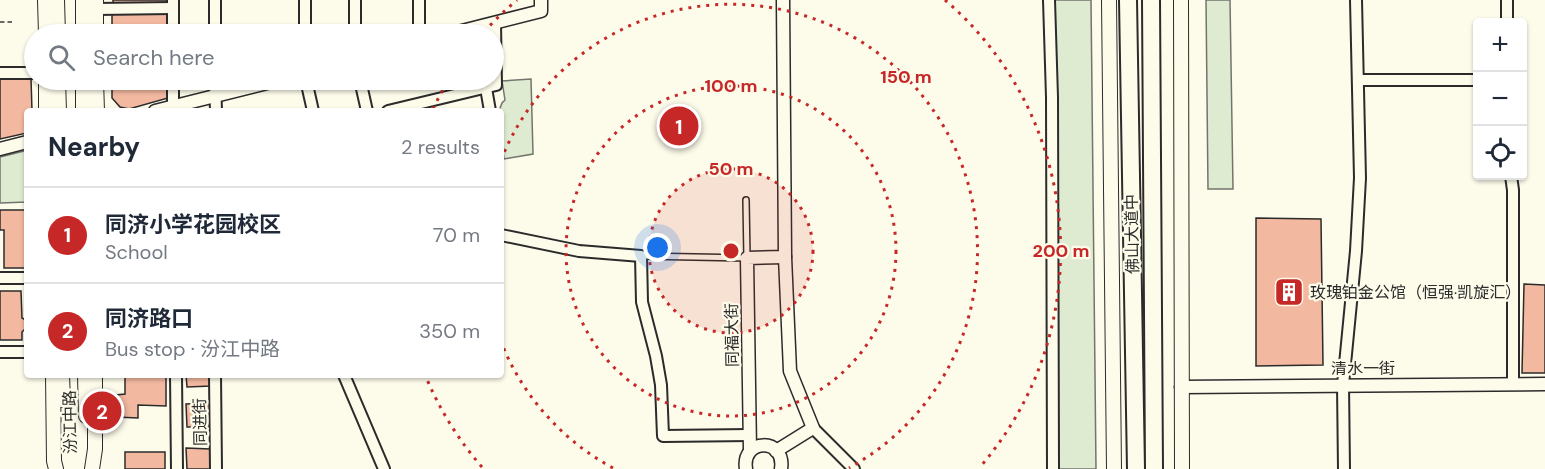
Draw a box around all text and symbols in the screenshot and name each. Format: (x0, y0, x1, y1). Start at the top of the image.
map controls (1473, 18, 1527, 180)
button: + (1473, 18, 1527, 72)
search box (24, 24, 504, 90)
icon: search (45, 41, 78, 74)
text: Search here (93, 43, 214, 72)
text: 150 m (880, 65, 932, 89)
button: − (1473, 72, 1527, 126)
text: 100 m (704, 74, 758, 98)
pin: 1 (660, 104, 698, 148)
button: locate (1473, 126, 1527, 180)
text: Nearby (48, 130, 140, 164)
text: 2 results (401, 134, 480, 160)
text: 50 m (708, 157, 754, 181)
street label: 佛山大道中 (1121, 194, 1143, 274)
text: 同济小学花园校区 (105, 210, 281, 239)
text: 1 (64, 222, 71, 248)
text: 70 m (433, 222, 480, 248)
your location (643, 233, 672, 262)
text: School (105, 239, 168, 265)
text: 200 m (1033, 239, 1089, 263)
centre of rings (721, 241, 741, 261)
building icon: 玫瑰铂金公馆（恒强·凯旋汇） (1273, 276, 1305, 308)
place label: 玫瑰铂金公馆（恒强·凯旋汇） (1310, 282, 1521, 303)
street label: 同福大街 (721, 303, 743, 367)
text: 同济路口 (105, 304, 193, 333)
text: 2 (62, 318, 73, 344)
text: 350 m (419, 318, 480, 344)
text: Bus stop · 汾江中路 (105, 336, 280, 362)
street label: 清水一街 (1331, 358, 1395, 379)
pin: 2 (82, 388, 122, 434)
street label: 汾江中路 (59, 390, 81, 454)
street label: 同进街 (189, 398, 211, 446)

